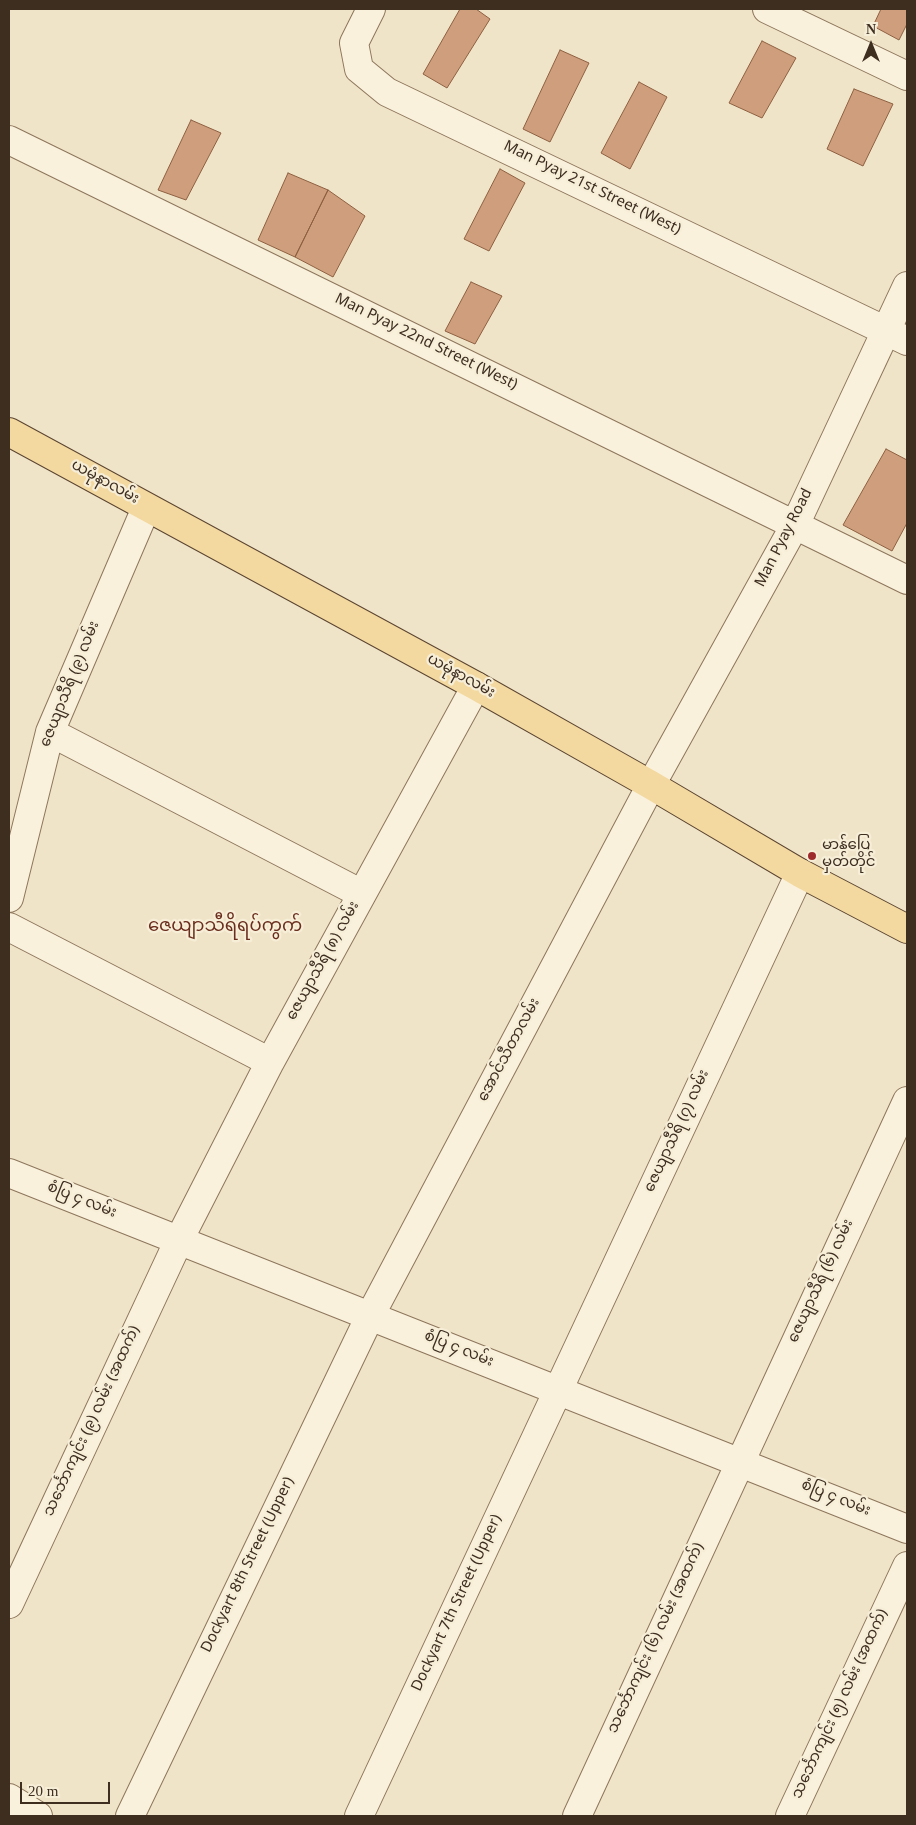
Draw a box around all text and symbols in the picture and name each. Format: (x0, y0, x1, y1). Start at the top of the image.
north arrow (846, 20, 896, 70)
text: N (866, 22, 876, 37)
street label: Man Pyay 21st Street (West) (499, 139, 683, 241)
street label: Man Pyay 22nd Street (West) (331, 292, 519, 396)
street label: ယမုံနာလမ်း (67, 458, 141, 510)
street label: Man Pyay Road (753, 487, 819, 591)
street label: ဇေယျာသီရိ (၉) လမ်း (39, 619, 105, 751)
street label: ယမုံနာလမ်း (423, 652, 497, 704)
place label: မာန်ပြေ မှတ်တိုင် (822, 838, 876, 873)
marker: မာန်ပြေ မှတ်တိုင် (806, 850, 818, 862)
street label: ဇေယျာသီရိ (၈) လမ်း (285, 899, 365, 1025)
district label: ဇေယျာသီရိရပ်ကွက် (148, 918, 302, 940)
street label: အောင်သီတာလမ်း (476, 996, 546, 1106)
street label: ဇေယျာသီရိ (၇) လမ်း (643, 1068, 715, 1196)
street label: စံပြ ၄ လမ်း (44, 1180, 118, 1224)
street label: ဇေယျာသီရိ (၆) လမ်း (786, 1217, 860, 1347)
street label: သင်္ဘောကျင်း (၉) လမ်း (အထက်) (42, 1324, 146, 1520)
street label: စံပြ ၄ လမ်း (421, 1329, 495, 1373)
street label: Dockyart 8th Street (Upper) (200, 1475, 300, 1657)
street label: စံပြ ၄ လမ်း (798, 1478, 872, 1522)
street label: Dockyart 7th Street (Upper) (410, 1513, 508, 1695)
street label: သင်္ဘောကျင်း (၆) လမ်း (အထက်) (606, 1541, 710, 1737)
street label: သင်္ဘောကျင်း (၅) လမ်း (အထက်) (790, 1607, 894, 1803)
scale bar (22, 1772, 112, 1804)
text: 20 m (28, 1783, 58, 1799)

